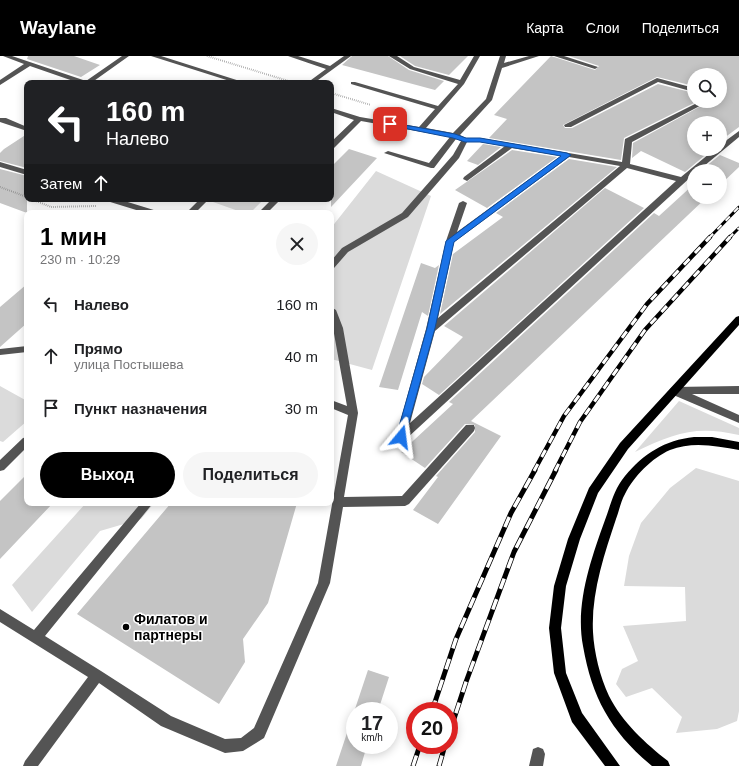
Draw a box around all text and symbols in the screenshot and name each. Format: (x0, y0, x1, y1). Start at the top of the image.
text: Waylane (20, 17, 96, 38)
text: Карта (526, 20, 564, 36)
text: Слои (586, 20, 620, 36)
text: Поделиться (642, 20, 719, 36)
map controls (687, 68, 727, 204)
button: search (687, 68, 727, 108)
icon: left (40, 96, 92, 148)
text: 160 m (106, 96, 185, 127)
pin (373, 107, 407, 141)
icon: arrive (379, 113, 401, 135)
button: + (687, 116, 727, 156)
text: Налево (106, 129, 169, 149)
button: − (687, 164, 727, 204)
icon: ahead (90, 172, 112, 194)
text: Затем (40, 175, 82, 192)
text: 1 мин (40, 223, 107, 250)
button: close (276, 223, 318, 265)
text: 230 m · 10:29 (40, 252, 120, 267)
icon: left (40, 293, 62, 315)
text: Налево (74, 296, 129, 313)
text: 160 m (276, 296, 318, 313)
text: Прямо (74, 340, 123, 357)
icon: ahead (40, 345, 62, 367)
text: 40 m (285, 348, 318, 365)
text: улица Постышева (74, 357, 183, 372)
icon: arrive (40, 397, 62, 419)
text: Пункт назначения (74, 400, 207, 417)
text: 30 m (285, 400, 318, 417)
position arrow (380, 416, 422, 458)
button: Выход (40, 452, 175, 498)
button: Поделиться (183, 452, 318, 498)
place label: Филатов и партнеры (134, 611, 208, 643)
marker: Филатов и партнеры (121, 622, 131, 632)
speed limit sign: 20 (406, 702, 458, 754)
text: 17 (361, 712, 383, 734)
text: km/h (361, 732, 383, 743)

